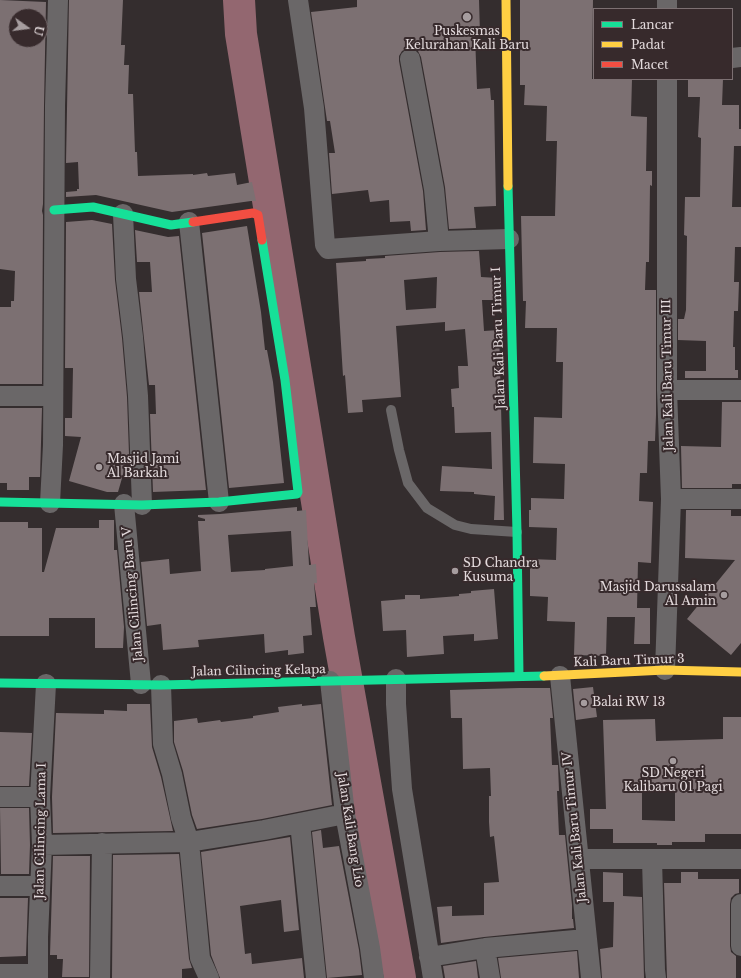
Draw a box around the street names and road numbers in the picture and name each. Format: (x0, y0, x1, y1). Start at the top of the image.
street label: Jalan Kali Baru Timur I (489, 267, 509, 409)
street label: Jalan Kali Baru Timur III (659, 299, 677, 451)
street label: Jalan Cilincing Baru V (120, 526, 146, 662)
street label: Kali Baru Timur 3 (573, 652, 685, 670)
street label: Jalan Cilincing Kelapa (192, 663, 326, 679)
street label: Jalan Kali Baru Timur IV (560, 751, 590, 903)
street label: Jalan Cilincing Lama I (33, 763, 49, 899)
street label: Jalan Kali Bang Lio (334, 772, 366, 888)

